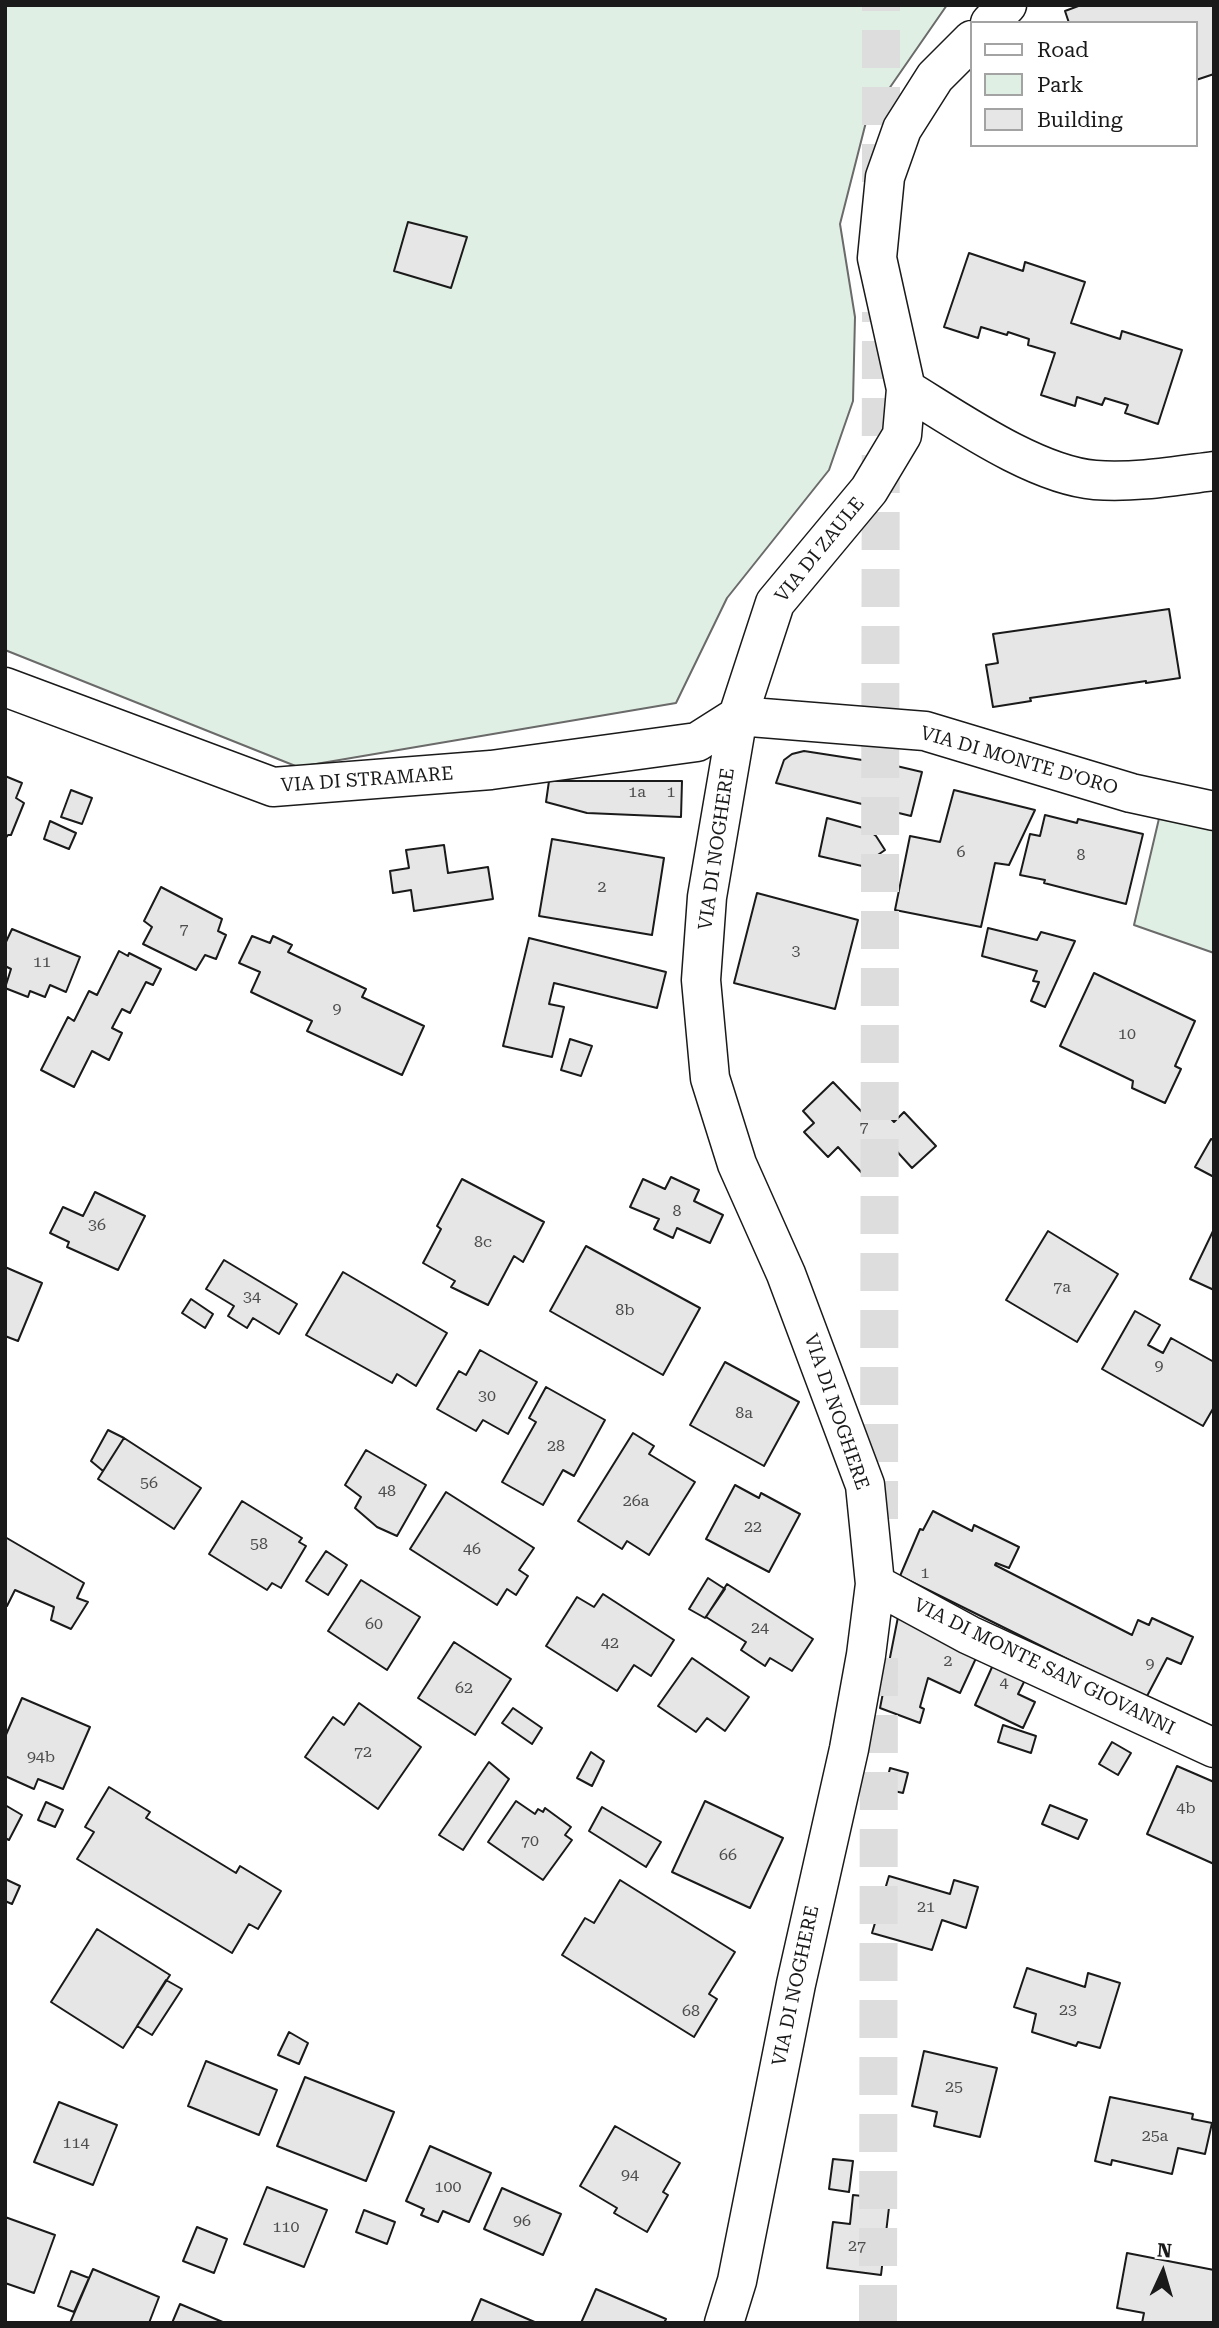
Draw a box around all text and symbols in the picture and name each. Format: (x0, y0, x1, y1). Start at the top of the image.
legend (970, 21, 1198, 147)
text: Road (1037, 38, 1089, 62)
text: Park (1037, 73, 1083, 97)
text: Building (1037, 108, 1123, 132)
street label: VIA DI ZAULE (771, 493, 869, 607)
street label: VIA DI MONTE D'ORO (918, 722, 1120, 800)
street label: VIA DI STRAMARE (280, 763, 454, 797)
street label: VIA DI NOGHERE (694, 766, 740, 932)
house number: 1a (628, 782, 646, 802)
house number: 1 (667, 782, 675, 802)
house number: 6 (957, 842, 965, 862)
house number: 8 (1077, 845, 1085, 865)
house number: 2 (598, 877, 606, 897)
house number: 7 (180, 919, 188, 939)
house number: 3 (792, 941, 800, 961)
house number: 11 (33, 952, 51, 972)
house number: 9 (333, 999, 341, 1019)
house number: 10 (1118, 1024, 1136, 1044)
house number: 7 (860, 1117, 868, 1137)
house number: 8 (673, 1201, 681, 1221)
house number: 36 (88, 1215, 106, 1235)
house number: 8c (474, 1232, 492, 1252)
house number: 7a (1053, 1277, 1071, 1297)
house number: 34 (243, 1287, 261, 1307)
house number: 8b (615, 1300, 635, 1320)
street label: VIA DI NOGHERE (799, 1331, 873, 1493)
house number: 9 (1155, 1356, 1163, 1376)
house number: 30 (478, 1386, 496, 1406)
house number: 8a (735, 1403, 753, 1423)
house number: 28 (547, 1436, 565, 1456)
house number: 56 (140, 1473, 158, 1493)
house number: 48 (378, 1481, 396, 1501)
house number: 26a (623, 1491, 649, 1511)
house number: 22 (744, 1517, 762, 1537)
house number: 58 (250, 1534, 268, 1554)
house number: 46 (463, 1539, 481, 1559)
house number: 1 (921, 1563, 929, 1583)
street label: VIA DI MONTE SAN GIOVANNI (910, 1594, 1178, 1740)
house number: 60 (365, 1614, 383, 1634)
house number: 24 (751, 1618, 769, 1638)
house number: 42 (601, 1633, 619, 1653)
house number: 2 (944, 1651, 952, 1671)
house number: 9 (1146, 1654, 1154, 1674)
house number: 4 (1000, 1673, 1008, 1693)
house number: 62 (455, 1678, 473, 1698)
house number: 72 (354, 1742, 372, 1762)
house number: 94b (27, 1747, 55, 1767)
house number: 4b (1176, 1798, 1196, 1818)
house number: 70 (521, 1831, 539, 1851)
house number: 66 (719, 1845, 737, 1865)
house number: 21 (917, 1897, 935, 1917)
street label: VIA DI NOGHERE (768, 1904, 824, 2068)
house number: 23 (1059, 2000, 1077, 2020)
house number: 68 (682, 2001, 700, 2021)
house number: 25 (945, 2077, 963, 2097)
house number: 25a (1142, 2126, 1168, 2146)
house number: 114 (63, 2133, 89, 2153)
house number: 94 (621, 2165, 639, 2185)
house number: 100 (435, 2177, 461, 2197)
house number: 96 (513, 2211, 531, 2231)
house number: 110 (273, 2217, 299, 2237)
house number: 27 (848, 2236, 866, 2256)
north arrow (1128, 2237, 1198, 2307)
text: N (1156, 2239, 1173, 2263)

